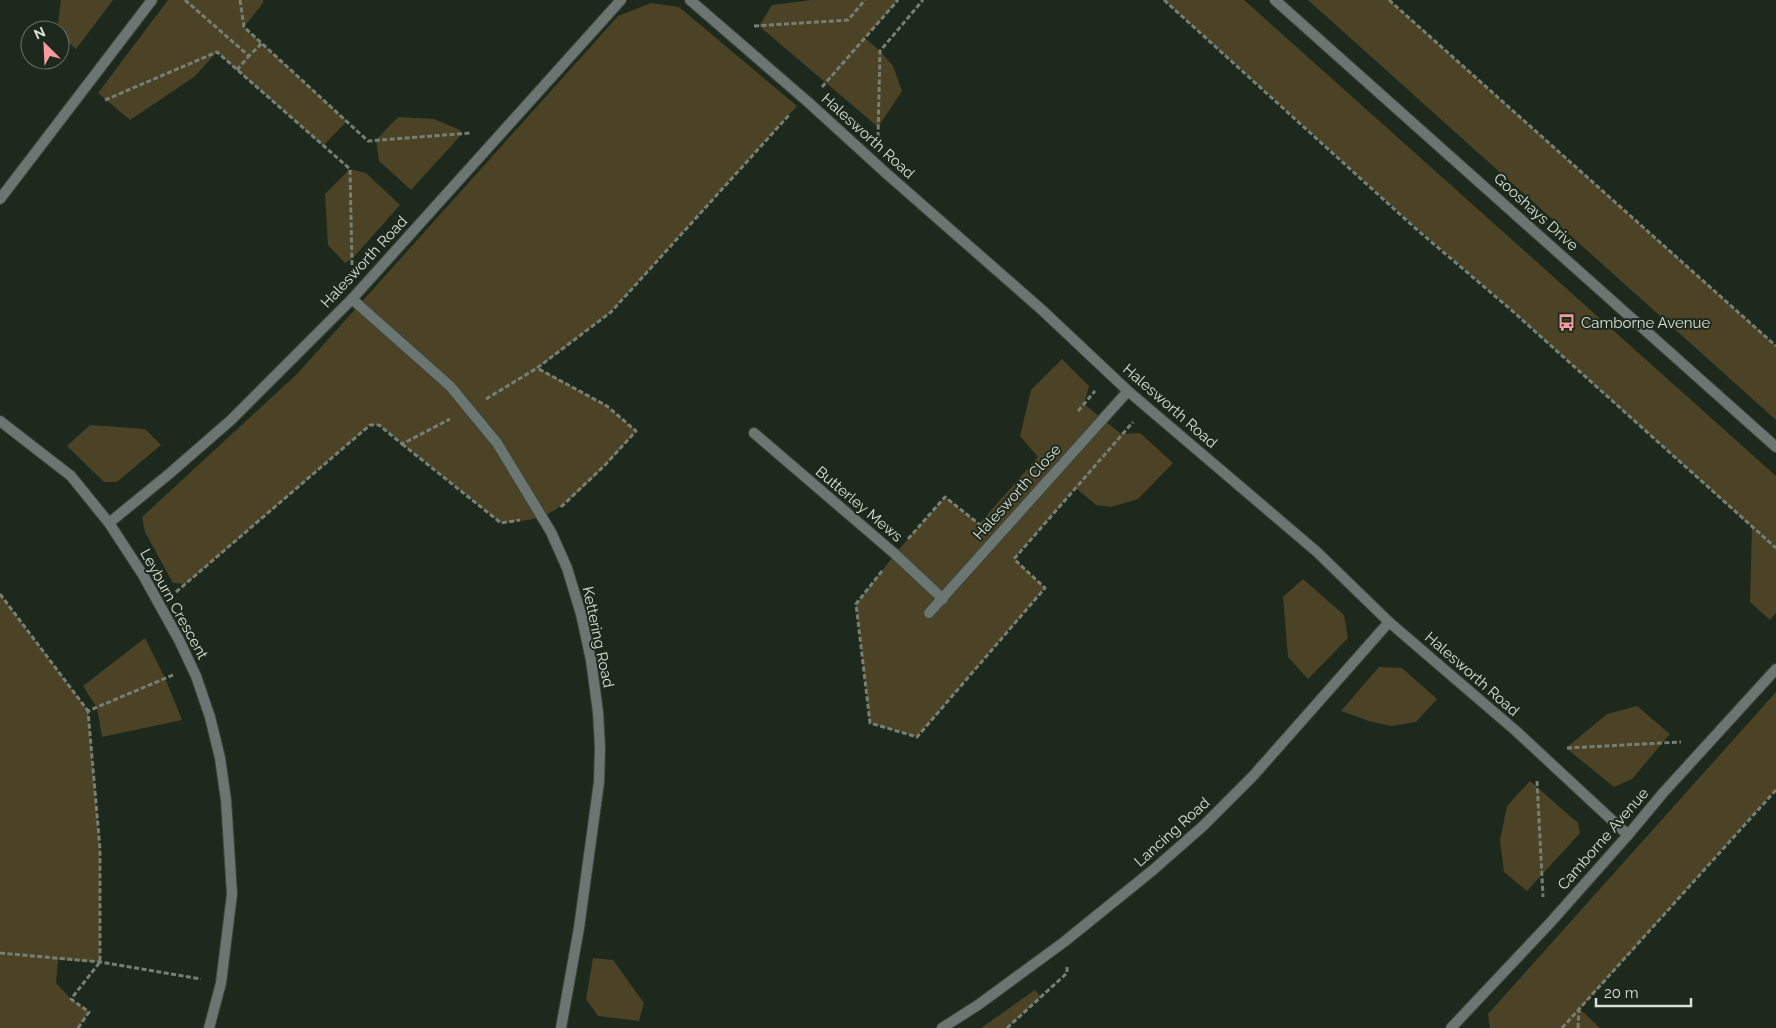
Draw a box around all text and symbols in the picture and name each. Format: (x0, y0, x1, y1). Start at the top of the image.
north arrow (20, 20, 70, 70)
text: N (32, 24, 48, 43)
street label: Halesworth Road (818, 90, 918, 182)
street label: Gooshays Drive (1490, 169, 1582, 255)
street label: Halesworth Road (317, 212, 411, 312)
bus stop icon: Camborne Avenue (1557, 313, 1577, 333)
place label: Camborne Avenue (1581, 314, 1710, 332)
street label: Halesworth Road (1119, 360, 1221, 452)
street label: Halesworth Close (969, 440, 1065, 543)
street label: Butterley Mews (812, 462, 906, 546)
street label: Leyburn Crescent (136, 546, 212, 662)
street label: Kettering Road (578, 585, 618, 689)
street label: Halesworth Road (1421, 628, 1523, 720)
street label: Camborne Avenue (1554, 784, 1652, 894)
street label: Lancing Road (1131, 794, 1213, 870)
scale bar (1596, 976, 1691, 1008)
text: 20 m (1604, 984, 1639, 1002)

